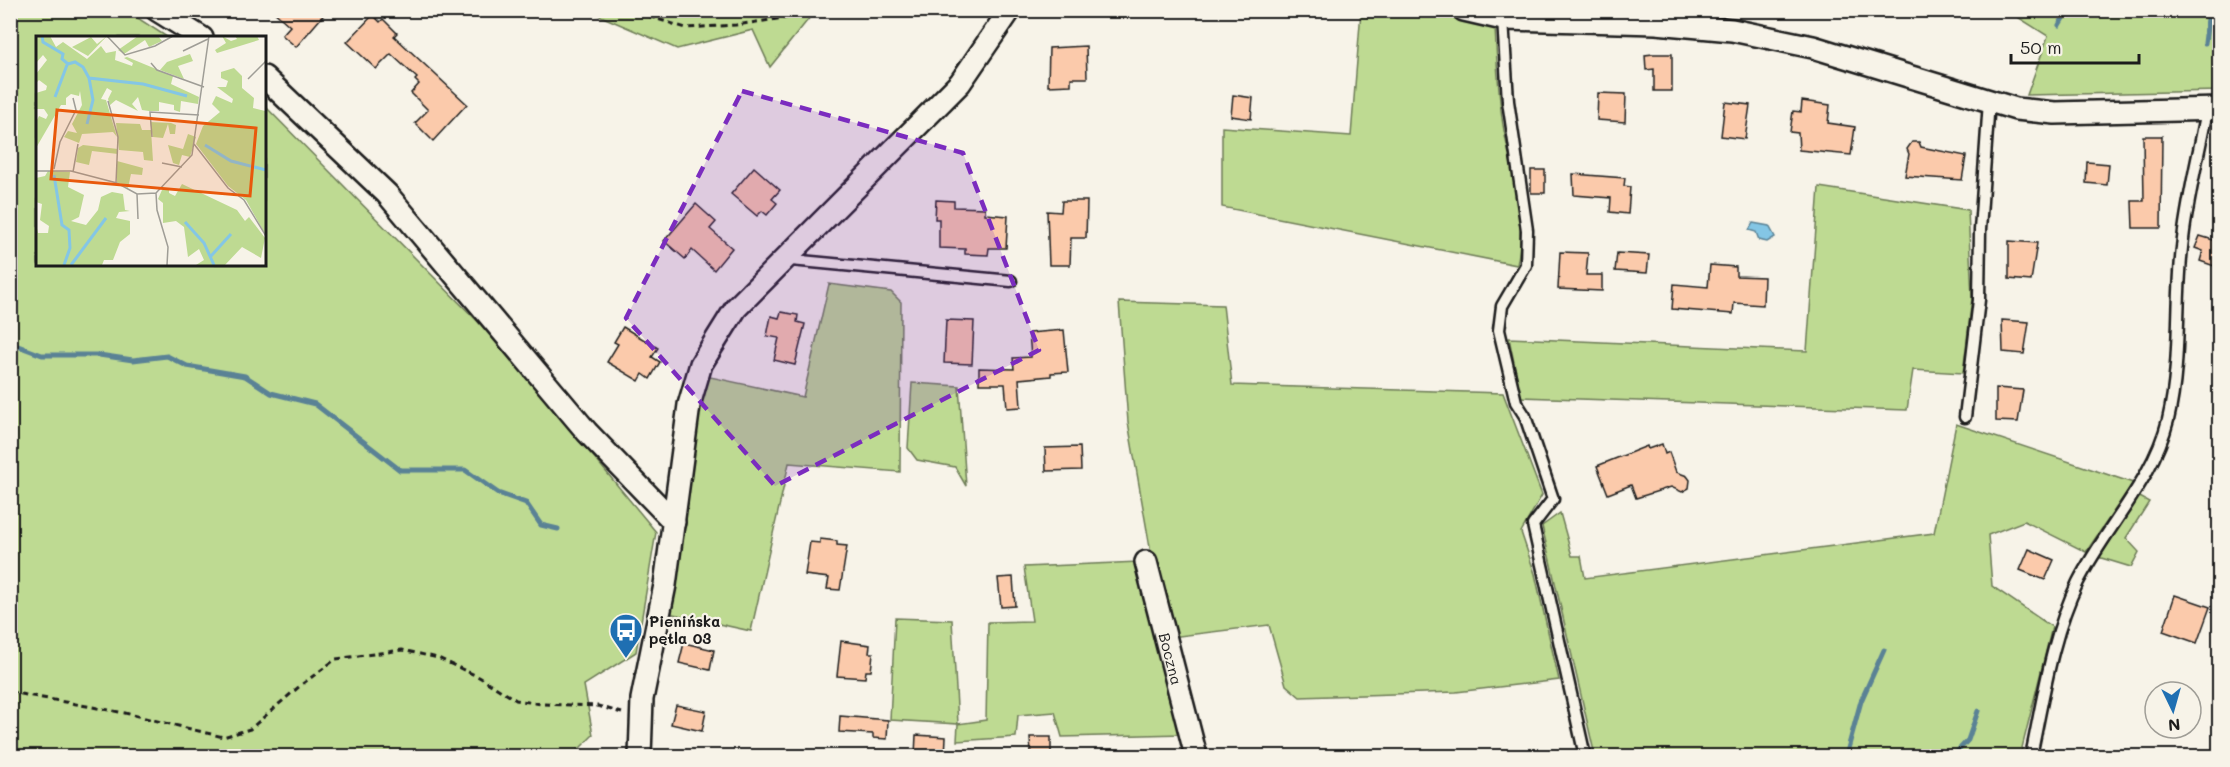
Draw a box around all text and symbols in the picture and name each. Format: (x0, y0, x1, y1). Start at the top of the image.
scale bar (2011, 27, 2138, 65)
text: 50 m (2020, 35, 2062, 59)
inset map (36, 36, 266, 266)
place label: Pienińska pętla 03 (649, 611, 720, 648)
bus stop icon: Pienińska pętla 03 (608, 612, 644, 659)
street label: Boczna (1155, 631, 1187, 687)
north arrow (2143, 680, 2203, 740)
text: N (2167, 714, 2181, 736)

